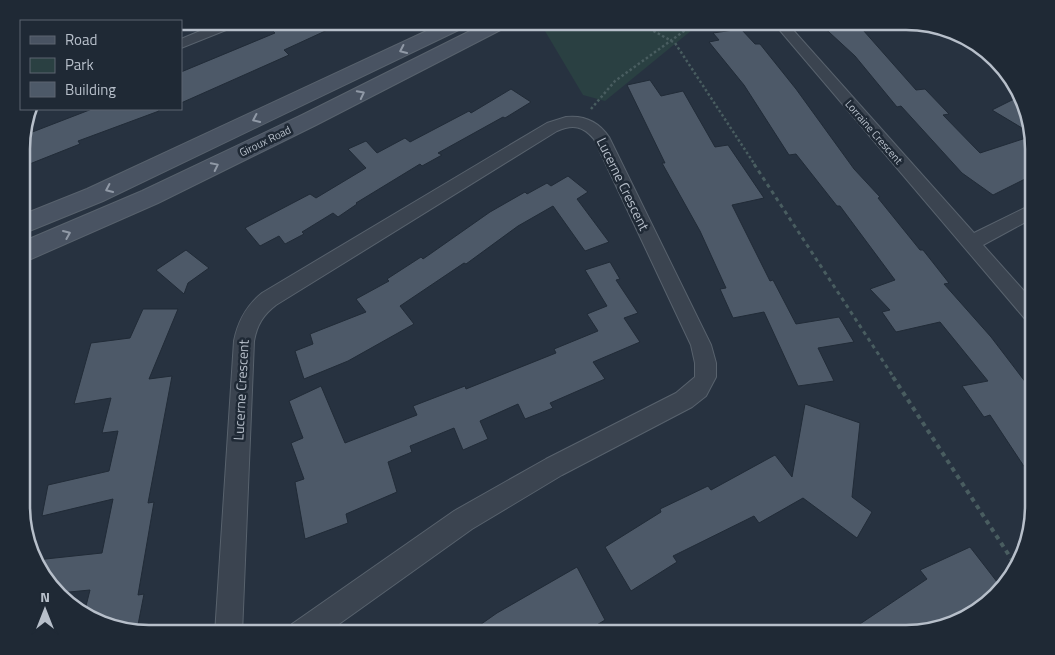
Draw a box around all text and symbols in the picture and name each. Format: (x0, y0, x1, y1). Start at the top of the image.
legend (20, 20, 182, 110)
text: Road (65, 28, 97, 51)
one-way arrow (399, 43, 408, 54)
text: Park (65, 53, 94, 76)
text: Building (65, 78, 116, 101)
one-way arrow (355, 90, 364, 100)
street label: Lorraine Crescent (841, 96, 907, 168)
one-way arrow (252, 113, 261, 123)
street label: Giroux Road (236, 122, 294, 160)
street label: Lucerne Crescent (592, 134, 655, 234)
one-way arrow (210, 161, 219, 172)
one-way arrow (105, 182, 114, 193)
one-way arrow (62, 230, 71, 241)
street label: Lucerne Crescent (227, 339, 254, 441)
north arrow (20, 585, 70, 635)
text: N (40, 586, 50, 607)

